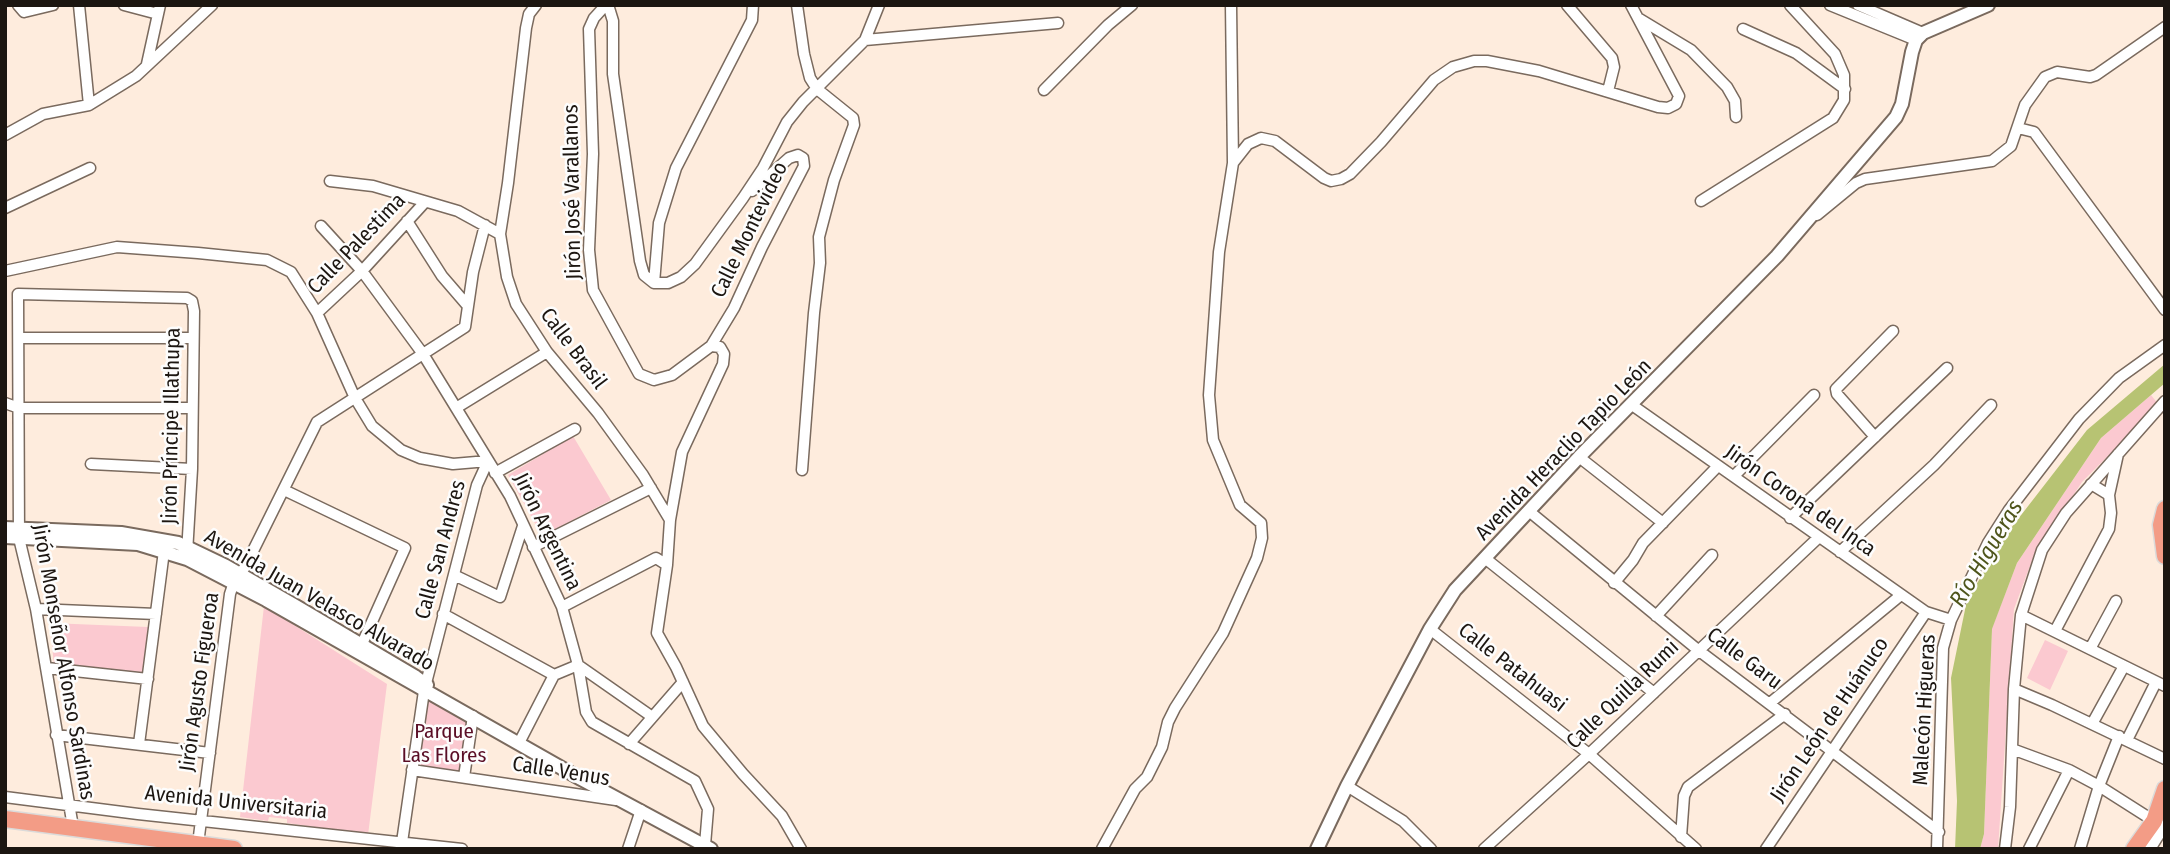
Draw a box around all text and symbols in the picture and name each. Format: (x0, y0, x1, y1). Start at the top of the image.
street label: Jirón José Varallanos (559, 104, 587, 280)
street label: Calle Montevideo (706, 158, 794, 302)
street label: Calle Palestima (303, 188, 411, 300)
street label: Calle Brasil (534, 304, 612, 394)
street label: Jirón Príncipe Illathupa (158, 327, 186, 525)
street label: Avenida Heraclio Tapio León (1471, 354, 1657, 546)
street label: Jirón Corona del Inca (1720, 440, 1880, 562)
street label: Jirón Argentina (508, 469, 586, 595)
street label: Calle San Andres (410, 478, 472, 622)
water label: Río Higueras (1944, 496, 2030, 612)
street label: Jirón Monseñor Alfonso Sardinas (26, 522, 100, 802)
street label: Avenida Juan Velasco Alvarado (200, 525, 438, 677)
street label: Jirón Agusto Figueroa (175, 591, 225, 773)
street label: Calle Patahuasi (1453, 618, 1571, 718)
street label: Calle Garu (1701, 623, 1787, 695)
street label: Jirón León de Huánuco (1766, 633, 1894, 807)
street label: Malecón Higueras (1908, 634, 1942, 786)
street label: Calle Quilla Rumi (1562, 635, 1684, 755)
park label: Parque Las Flores (402, 719, 486, 769)
street label: Calle Venus (510, 752, 612, 792)
street label: Avenida Universitaria (144, 781, 328, 825)

